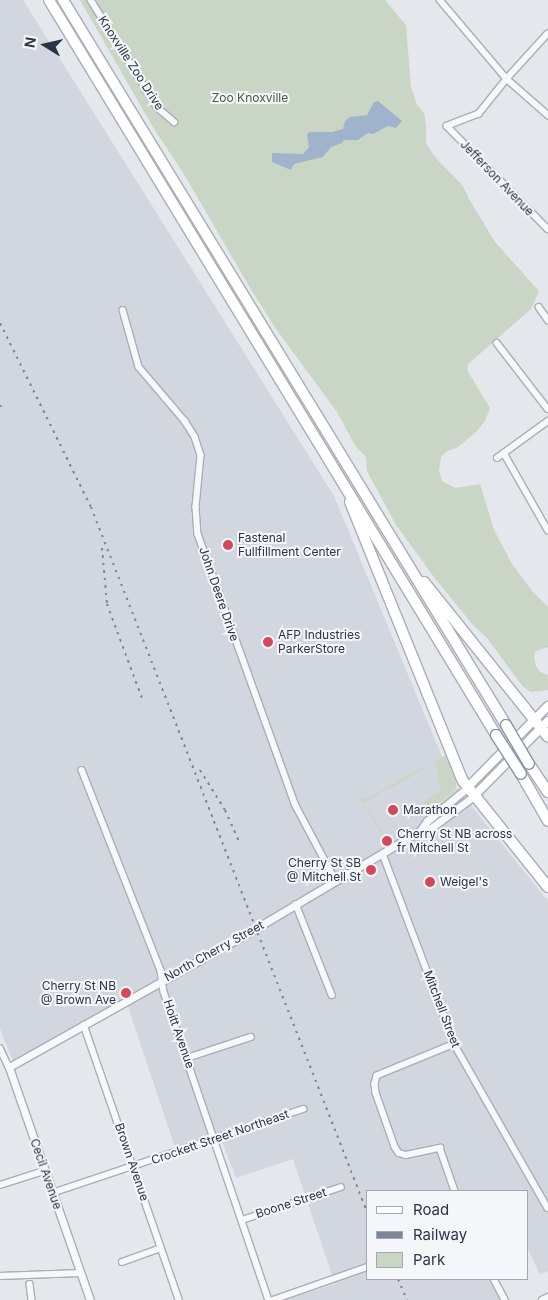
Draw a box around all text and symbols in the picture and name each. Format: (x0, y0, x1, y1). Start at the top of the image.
street label: Knoxville Zoo Drive (95, 13, 167, 113)
north arrow (20, 20, 70, 70)
text: N (20, 36, 39, 49)
park label: Zoo Knoxville (212, 91, 288, 105)
street label: Jefferson Avenue (457, 137, 537, 219)
place label: Fastenal Fullfillment Center (238, 531, 341, 559)
marker: Fastenal Fullfillment Center (222, 539, 234, 551)
street label: John Deere Drive (196, 545, 242, 643)
place label: AFP Industries ParkerStore (278, 628, 360, 656)
marker: AFP Industries ParkerStore (262, 636, 274, 648)
place label: Marathon (403, 803, 457, 817)
marker: Marathon (387, 804, 399, 816)
place label: Cherry St NB across fr Mitchell St (397, 827, 512, 855)
marker: Cherry St NB across fr Mitchell St (381, 835, 393, 847)
place label: Cherry St SB @ Mitchell St (287, 856, 361, 884)
marker: Cherry St SB @ Mitchell St (365, 864, 377, 876)
place label: Weigel's (440, 875, 488, 889)
marker: Weigel's (424, 876, 436, 888)
street label: North Cherry Street (162, 918, 266, 984)
street label: Mitchell Street (421, 968, 463, 1050)
place label: Cherry St NB @ Brown Ave (41, 979, 116, 1007)
marker: Cherry St NB @ Brown Ave (120, 987, 132, 999)
street label: Hoitt Avenue (160, 998, 198, 1070)
street label: Crockett Street Northeast (149, 1107, 291, 1167)
street label: Brown Avenue (112, 1121, 152, 1203)
street label: Cecil Avenue (27, 1137, 65, 1211)
street label: Boone Street (254, 1185, 328, 1221)
legend (366, 1190, 528, 1280)
text: Road (413, 1200, 449, 1219)
text: Railway (413, 1225, 467, 1244)
text: Park (413, 1250, 445, 1269)

